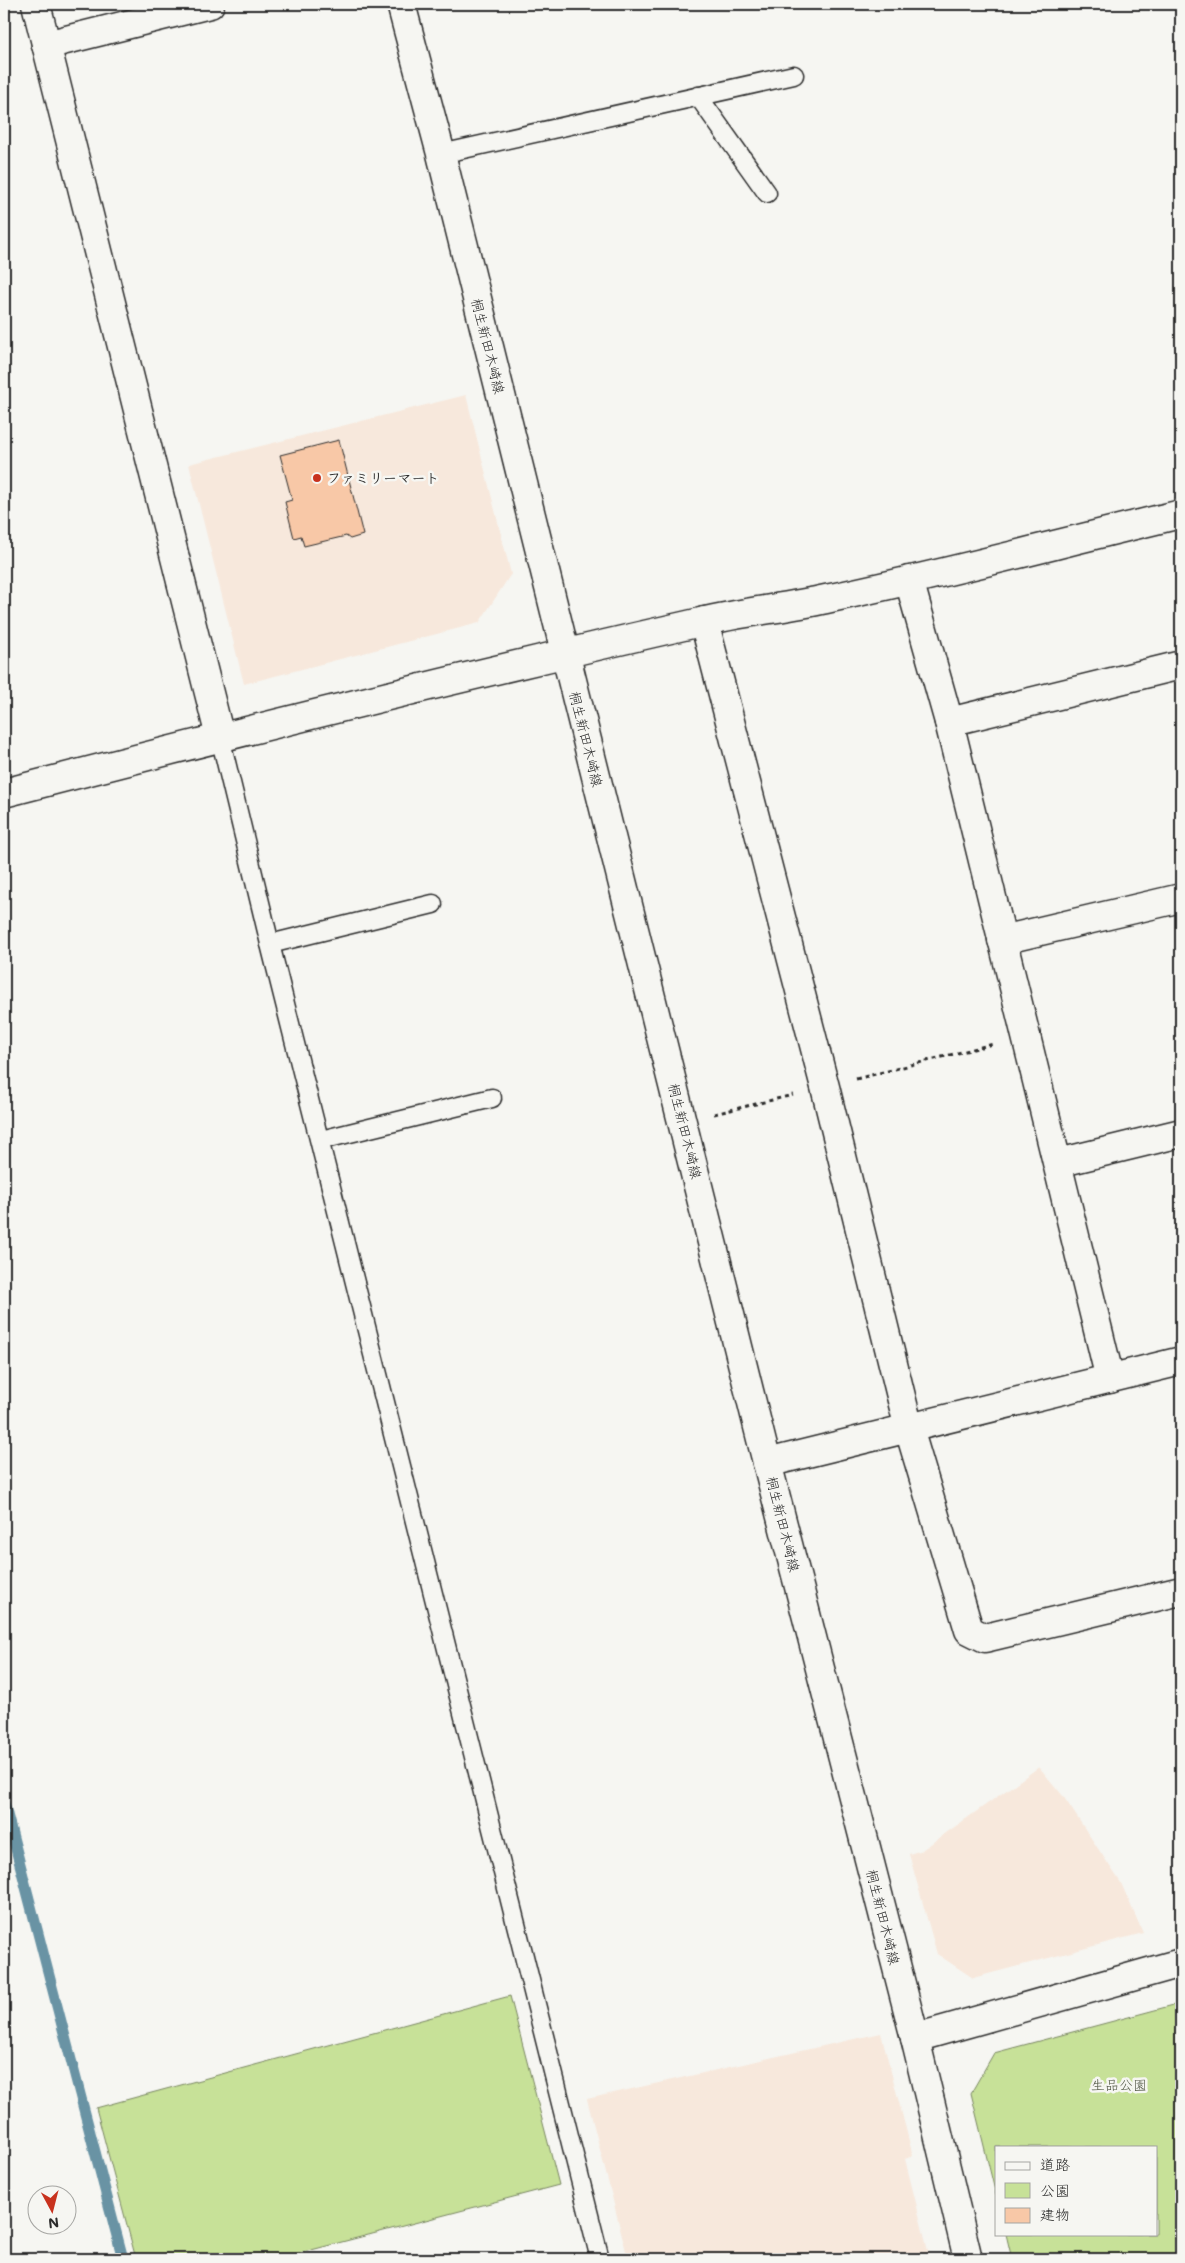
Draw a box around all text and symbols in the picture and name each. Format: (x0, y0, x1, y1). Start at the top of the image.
street label: 桐生新田木崎線 (467, 296, 510, 396)
place label: ファミリーマート (327, 468, 440, 487)
marker: ファミリーマート (311, 472, 323, 484)
street label: 桐生新田木崎線 (565, 689, 608, 789)
street label: 桐生新田木崎線 (664, 1081, 707, 1181)
street label: 桐生新田木崎線 (762, 1474, 805, 1574)
street label: 桐生新田木崎線 (862, 1867, 905, 1967)
park label: 生品公園 (1091, 2075, 1147, 2094)
legend (995, 2146, 1158, 2236)
text: 道路 (1040, 2154, 1070, 2174)
text: 公園 (1040, 2180, 1070, 2200)
north arrow (28, 2186, 78, 2236)
text: 建物 (1040, 2204, 1070, 2224)
text: N (47, 2213, 60, 2233)

